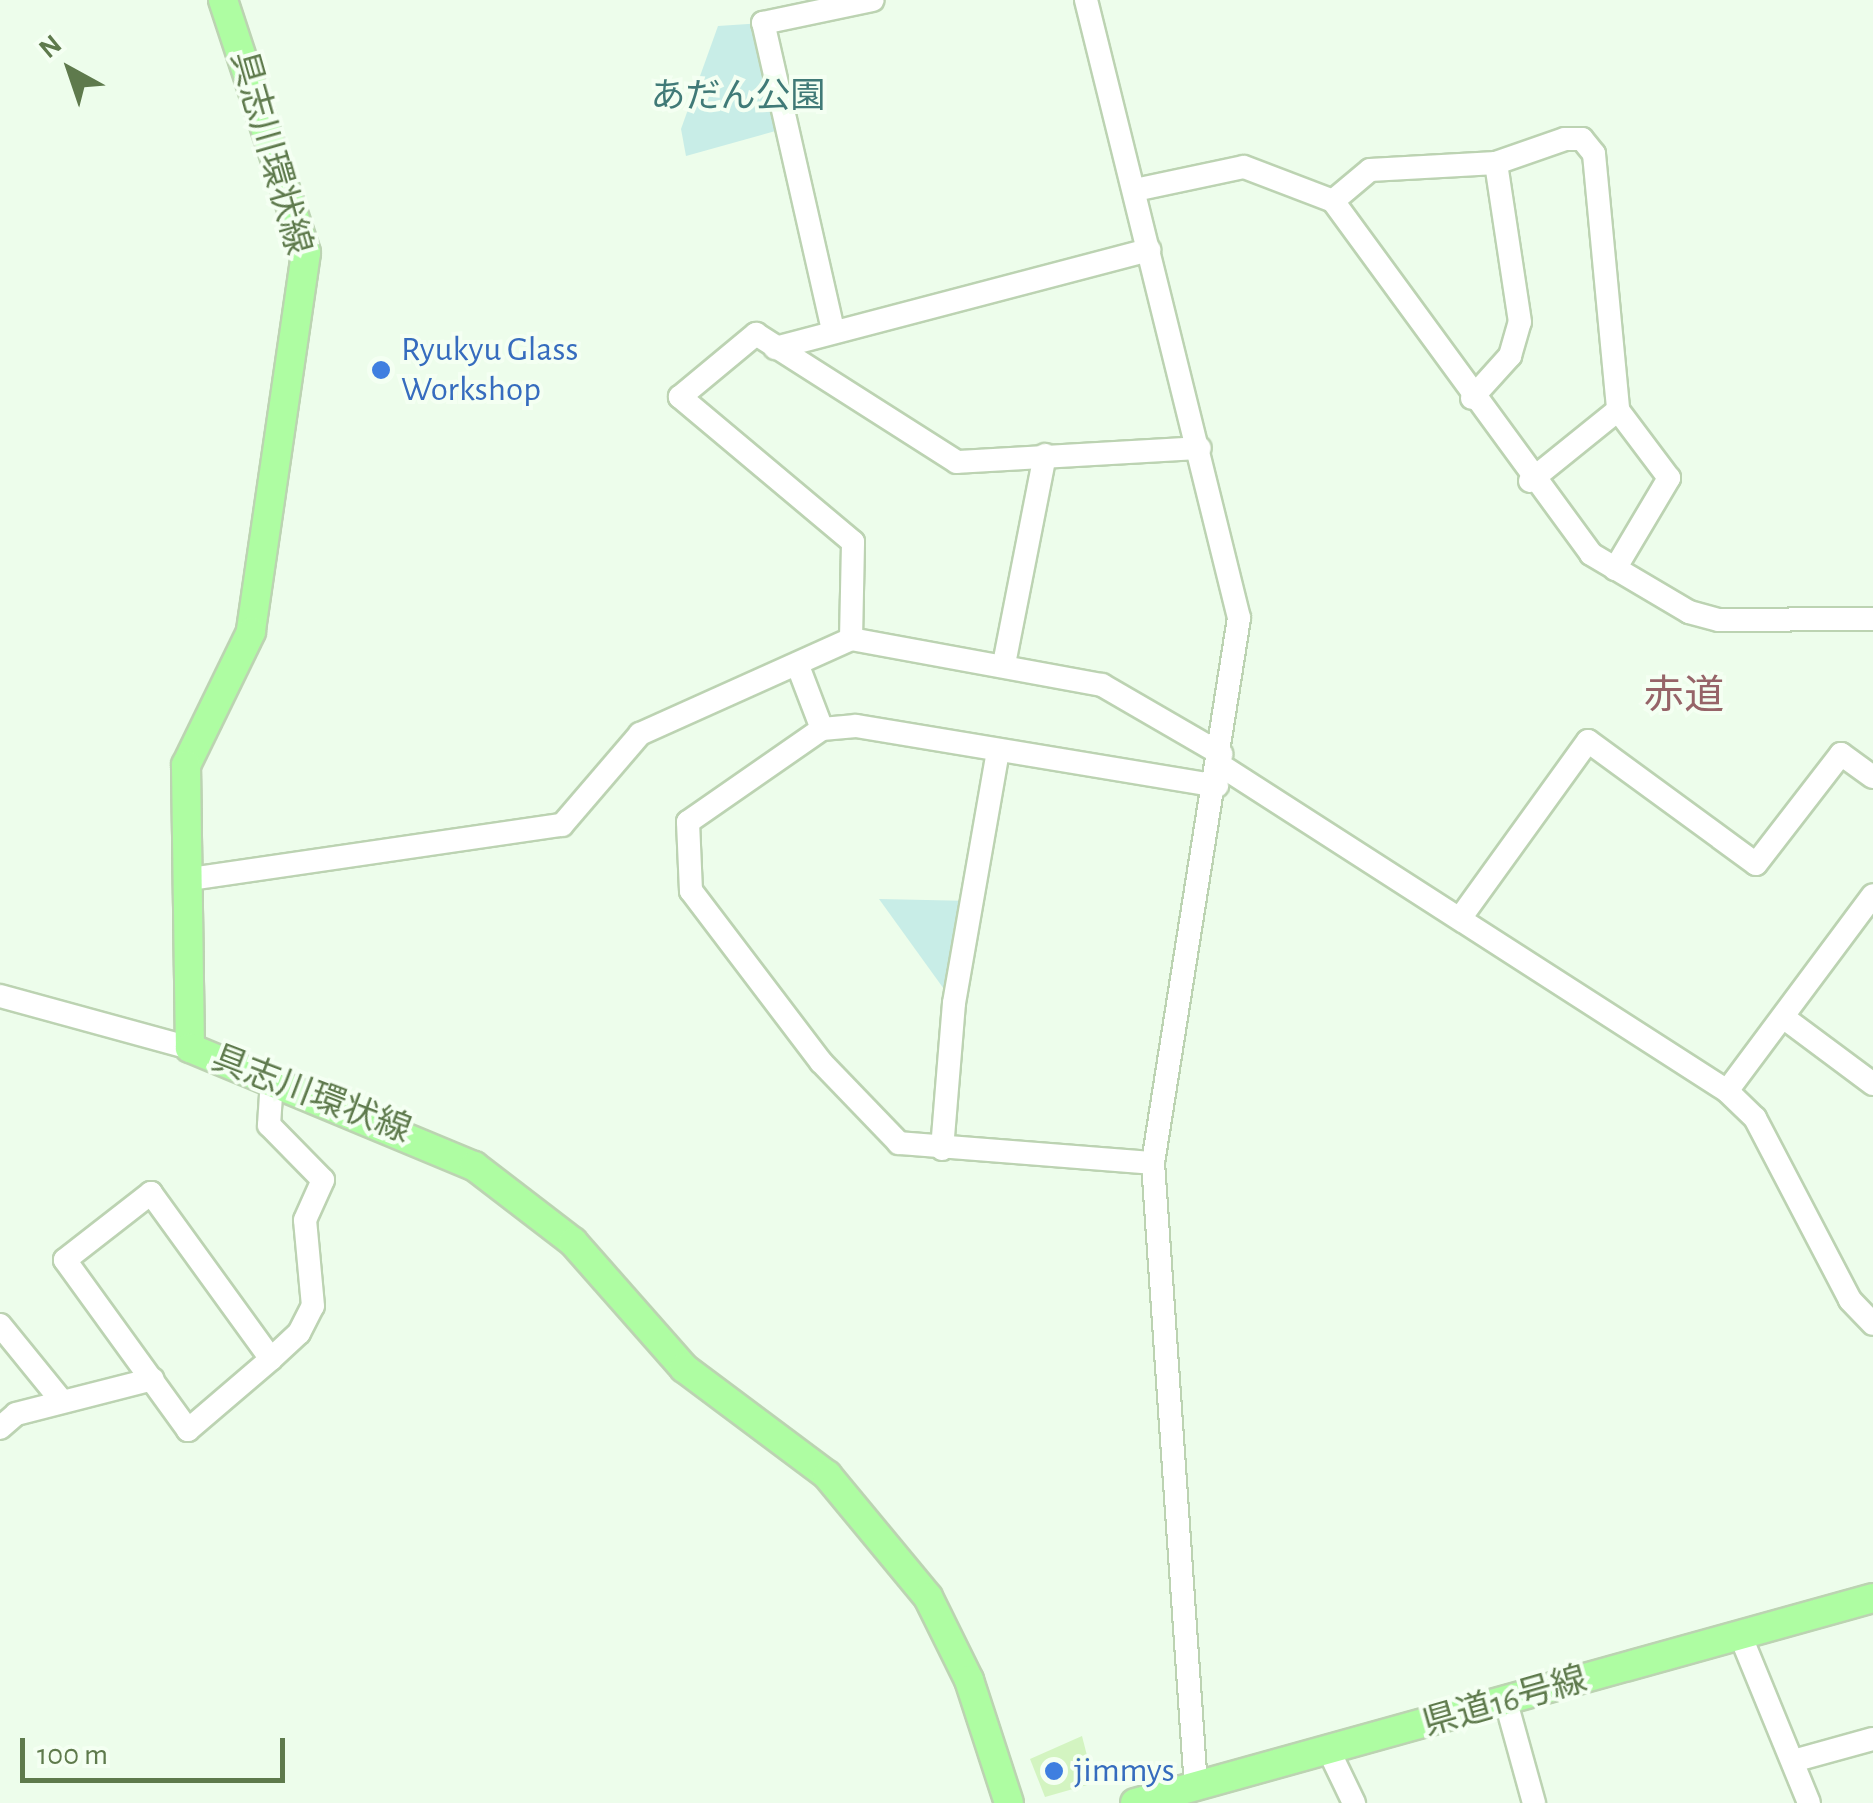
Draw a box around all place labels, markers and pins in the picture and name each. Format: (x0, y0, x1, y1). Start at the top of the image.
place label: Ryukyu Glass Workshop (401, 329, 578, 411)
marker: Ryukyu Glass Workshop (370, 359, 392, 381)
place label: jimmys (1074, 1750, 1175, 1792)
marker: jimmys (1043, 1760, 1065, 1782)

